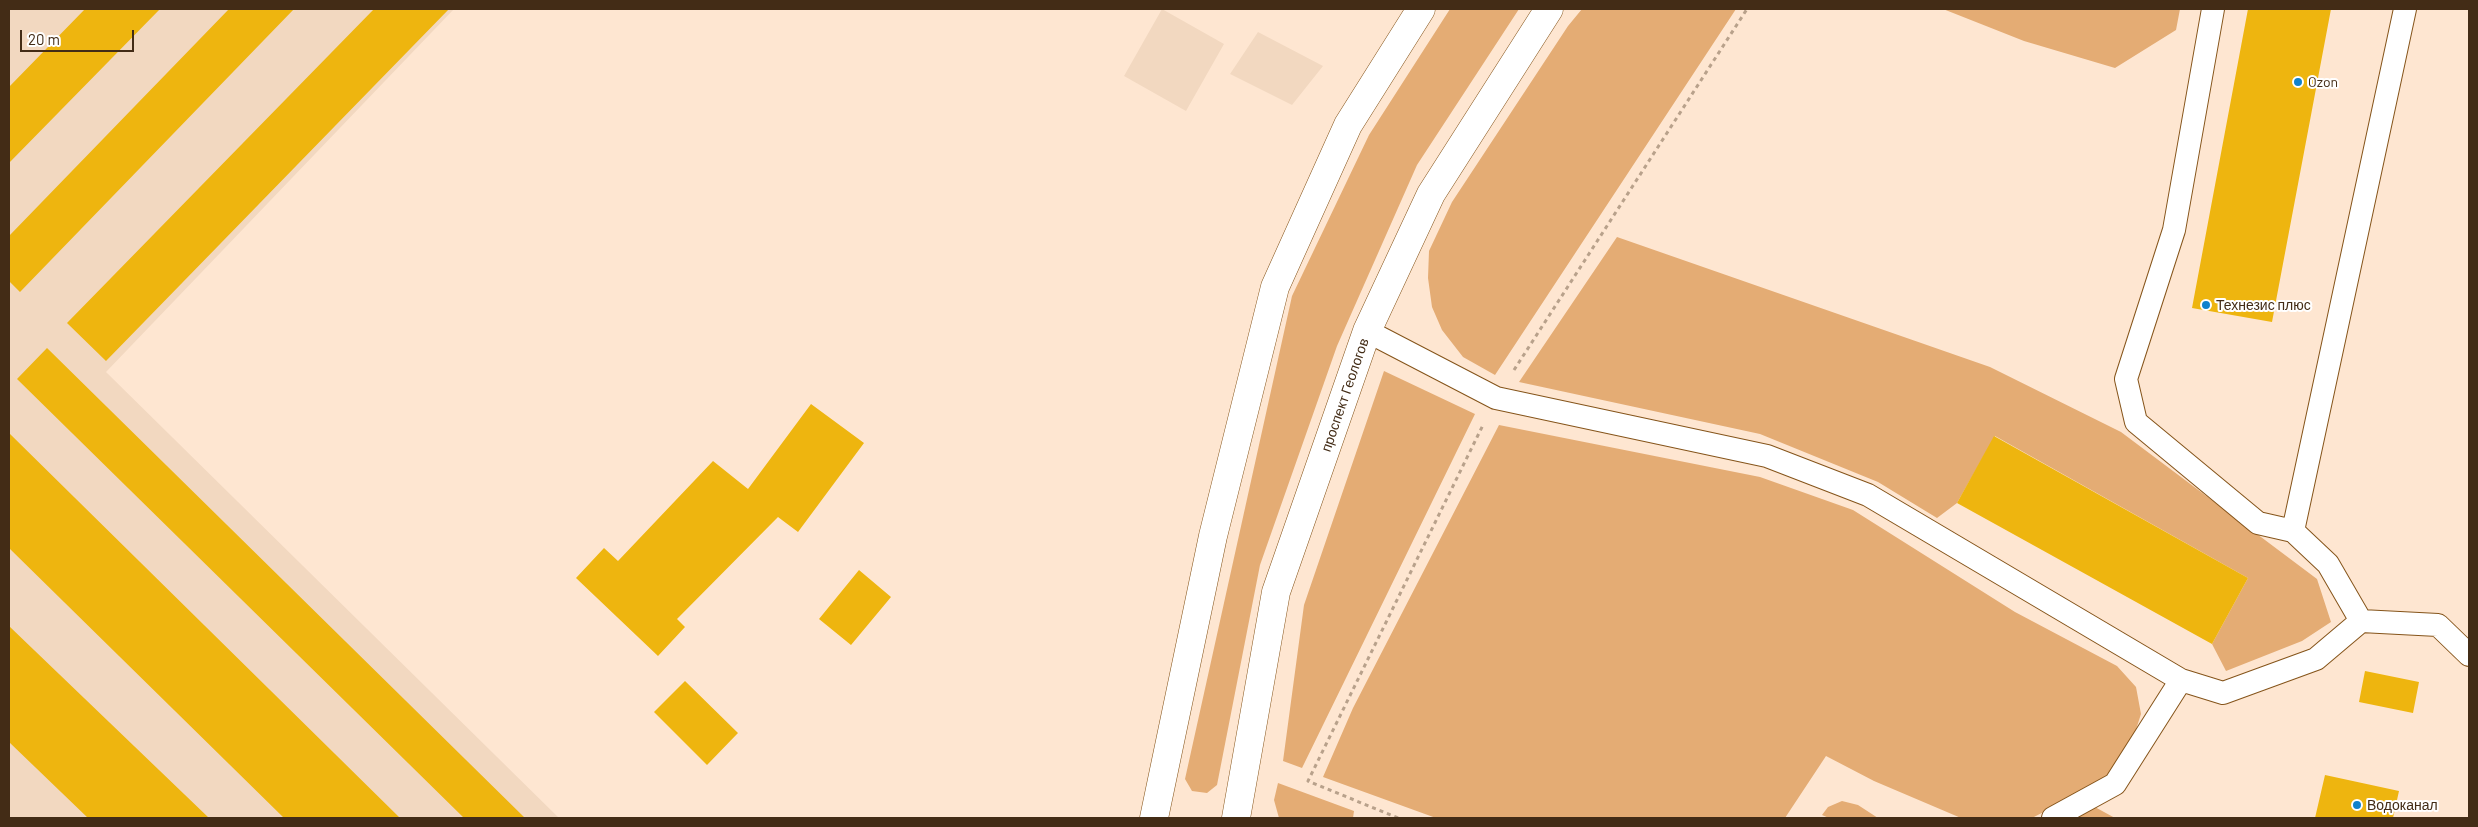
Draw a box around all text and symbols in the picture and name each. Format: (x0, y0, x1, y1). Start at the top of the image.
scale bar (22, 20, 136, 52)
text: 20 m (28, 30, 60, 48)
place label: Ozon (2308, 74, 2338, 90)
marker: Ozon (2292, 76, 2304, 88)
place label: Технезис плюс (2216, 297, 2311, 313)
marker: Технезис плюс (2200, 299, 2212, 311)
street label: проспект Геологов (1318, 336, 1372, 454)
place label: Водоканал (2367, 797, 2438, 813)
marker: Водоканал (2351, 799, 2363, 811)

